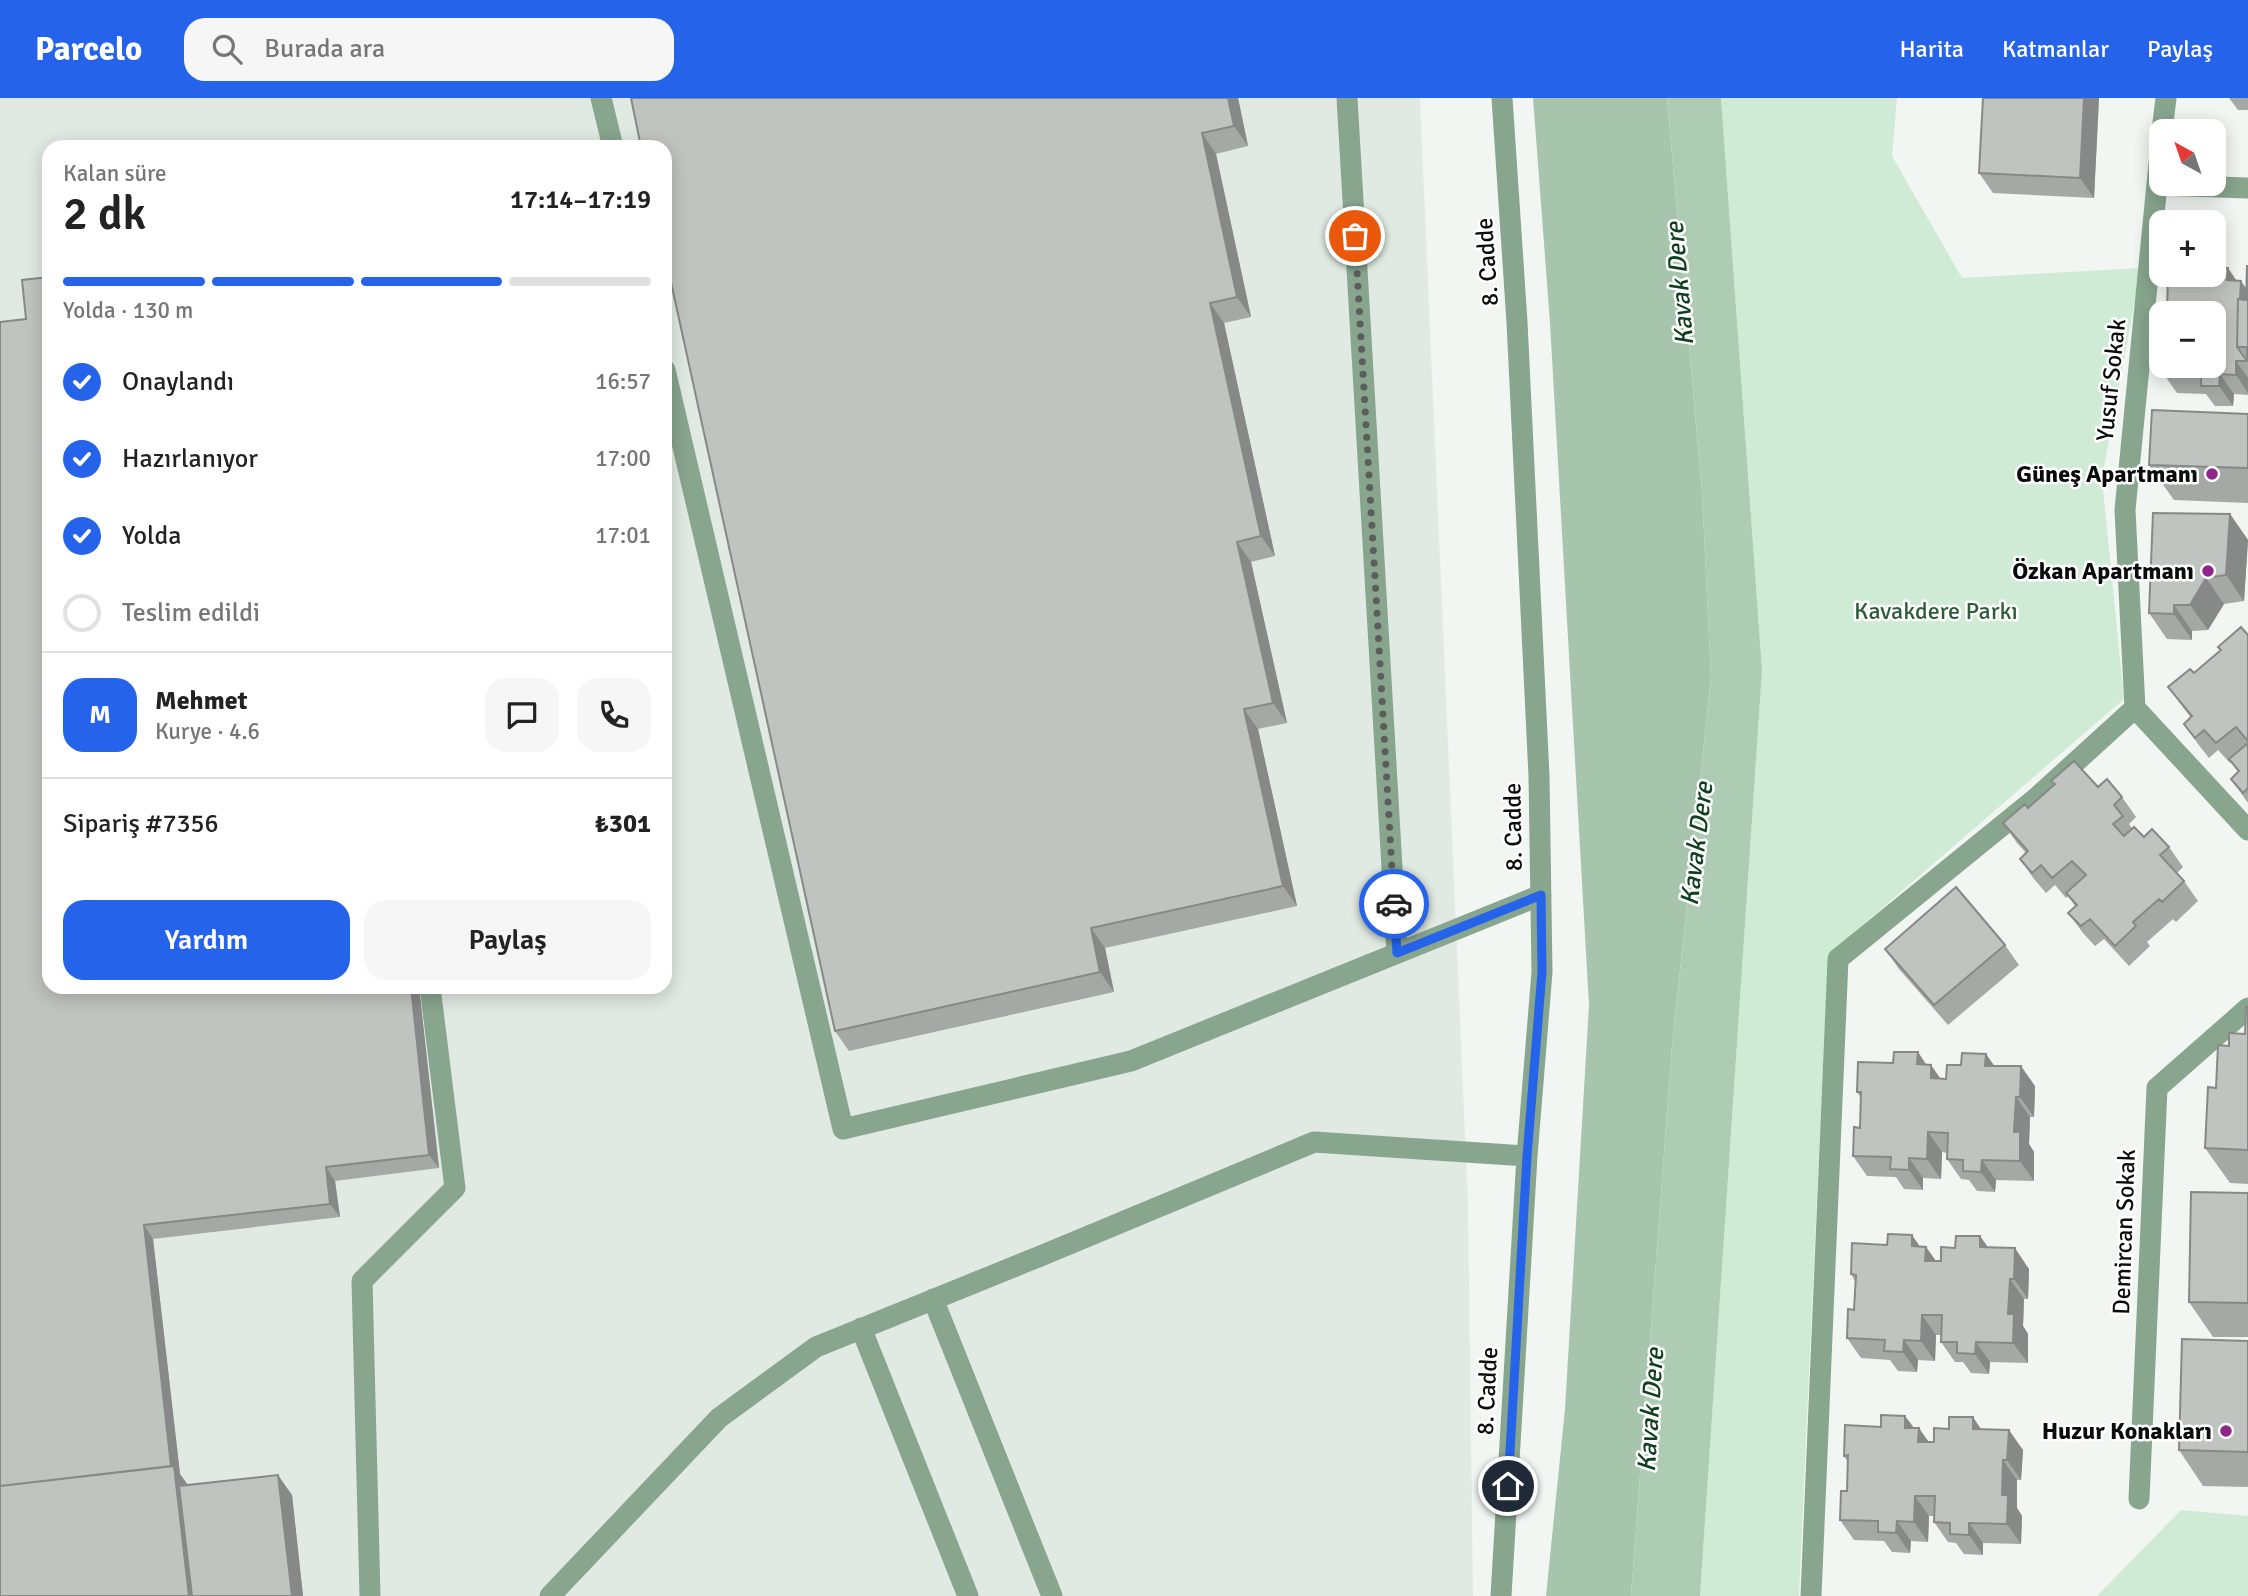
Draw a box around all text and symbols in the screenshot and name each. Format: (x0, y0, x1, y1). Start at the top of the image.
search box (184, 18, 674, 81)
text: Parcelo (35, 29, 142, 70)
icon: search (208, 30, 246, 68)
text: Burada ara (264, 33, 385, 65)
text: Harita (1899, 34, 1964, 64)
text: Katmanlar (2002, 34, 2109, 64)
text: Paylaş (2147, 34, 2213, 64)
north arrow (2149, 119, 2226, 196)
map controls (2149, 119, 2226, 378)
text: Kalan süre (63, 159, 167, 188)
text: 17:14–17:19 (510, 184, 651, 216)
text: 2 dk (63, 186, 146, 242)
pin (1325, 206, 1385, 266)
button: + (2149, 210, 2226, 287)
icon: bag (1336, 217, 1374, 255)
street label: 8. Cadde (1469, 217, 1505, 307)
water label: Kavak Dere (1658, 219, 1701, 347)
text: Yolda · 130 m (63, 296, 193, 325)
button: − (2149, 301, 2226, 378)
street label: Yusuf Sokak (2090, 317, 2132, 443)
icon: check (63, 363, 101, 401)
text: Onaylandı (122, 366, 234, 398)
text: 16:57 (595, 367, 651, 396)
icon: check (63, 440, 101, 478)
text: Hazırlanıyor (122, 443, 258, 475)
text: 17:00 (595, 444, 651, 473)
place label: Güneş Apartmanı (2016, 459, 2198, 489)
marker: Güneş Apartmanı (2204, 466, 2220, 482)
icon: check (63, 517, 101, 555)
text: Yolda (122, 520, 182, 552)
text: 17:01 (595, 521, 651, 550)
place label: Özkan Apartmanı (2012, 556, 2194, 586)
marker: Özkan Apartmanı (2200, 563, 2216, 579)
park label: Kavakdere Parkı (1854, 596, 2018, 626)
text: Teslim edildi (122, 597, 260, 629)
button: chat (485, 678, 559, 752)
button: phone (577, 678, 651, 752)
text: Mehmet (155, 685, 247, 717)
text: M (89, 699, 111, 731)
text: Kurye · 4.6 (155, 717, 260, 746)
water label: Kavak Dere (1674, 779, 1721, 907)
street label: 8. Cadde (1497, 783, 1529, 871)
text: Sipariş #7356 (63, 808, 219, 840)
text: ₺301 (595, 808, 651, 840)
courier (1359, 869, 1429, 939)
icon: car (1375, 885, 1413, 923)
button: Yardım (63, 900, 350, 980)
button: Paylaş (364, 900, 651, 980)
street label: Demircan Sokak (2106, 1149, 2142, 1315)
water label: Kavak Dere (1631, 1345, 1671, 1473)
street label: 8. Cadde (1470, 1346, 1504, 1436)
place label: Huzur Konakları (2042, 1416, 2212, 1446)
marker: Huzur Konakları (2218, 1423, 2234, 1439)
pin (1478, 1456, 1538, 1516)
icon: home (1489, 1467, 1527, 1505)

